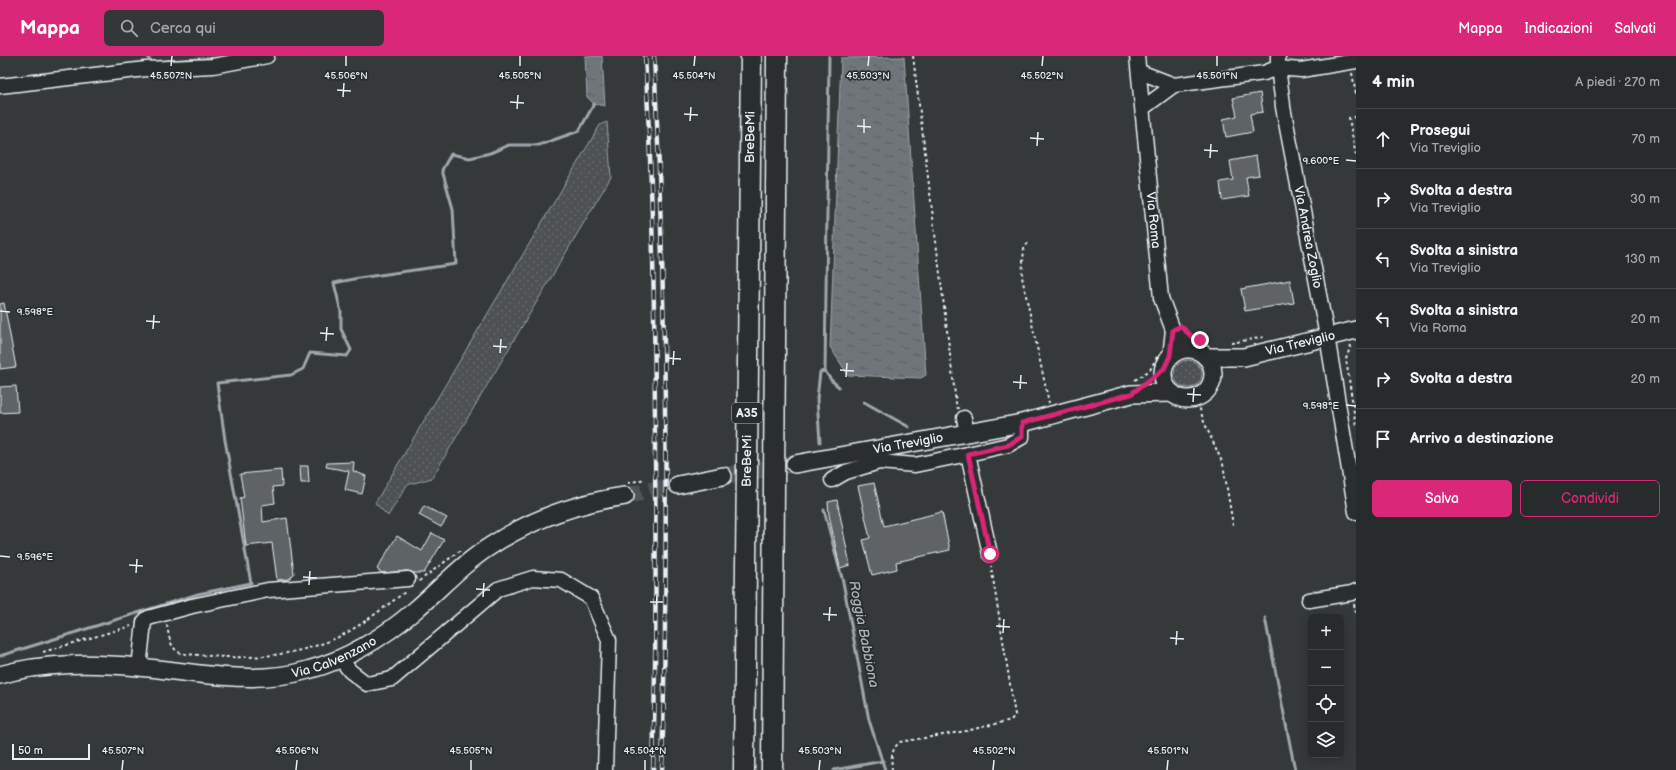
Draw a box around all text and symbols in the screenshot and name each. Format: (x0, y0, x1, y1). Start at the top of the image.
search box (104, 10, 384, 46)
text: Mappa (20, 17, 80, 40)
icon: search (118, 17, 140, 39)
text: Cerca qui (150, 19, 216, 38)
text: Mappa (1458, 20, 1502, 37)
text: Indicazioni (1524, 20, 1592, 37)
text: Salvati (1614, 20, 1656, 37)
text: 45.507°N (150, 70, 192, 82)
text: 45.506°N (324, 70, 368, 82)
text: 45.505°N (498, 70, 542, 82)
text: 45.504°N (672, 70, 716, 82)
text: 45.503°N (846, 70, 890, 82)
text: 45.502°N (1020, 70, 1064, 82)
text: 45.501°N (1196, 70, 1238, 82)
text: 4 min (1372, 72, 1415, 92)
text: A piedi · 270 m (1575, 74, 1660, 90)
street label: BreBeMi (742, 111, 758, 163)
text: Prosegui (1410, 121, 1470, 140)
icon: ahead (1372, 128, 1394, 150)
text: 70 m (1632, 131, 1660, 147)
text: Via Treviglio (1410, 140, 1481, 156)
text: 9.600°E (1303, 155, 1340, 167)
text: Svolta a destra (1410, 181, 1512, 200)
street label: Via Andrea Zoglio (1290, 185, 1326, 290)
icon: right (1372, 188, 1394, 210)
street label: Via Roma (1143, 191, 1164, 249)
text: 30 m (1630, 191, 1660, 207)
text: Via Treviglio (1410, 200, 1481, 216)
text: Svolta a sinistra (1410, 241, 1518, 260)
icon: left (1372, 248, 1394, 270)
text: 130 m (1625, 251, 1660, 267)
text: Via Treviglio (1410, 260, 1481, 276)
text: Svolta a sinistra (1410, 301, 1518, 320)
text: 9.598°E (17, 306, 54, 318)
icon: left (1372, 308, 1394, 330)
text: 20 m (1630, 311, 1660, 327)
text: Via Roma (1410, 320, 1467, 336)
street label: Via Treviglio (1264, 327, 1337, 360)
route end (1191, 331, 1209, 349)
icon: right (1372, 368, 1394, 390)
text: Svolta a destra (1410, 369, 1512, 388)
text: 20 m (1630, 371, 1660, 387)
text: 9.598°E (1303, 400, 1340, 412)
road number: A35 (732, 403, 762, 423)
icon: arrive (1372, 428, 1394, 450)
street label: Via Treviglio (872, 429, 945, 458)
text: Arrivo a destinazione (1410, 429, 1554, 448)
street label: BreBeMi (739, 435, 755, 487)
button: Salva (1372, 480, 1512, 517)
button: Condividi (1520, 480, 1660, 517)
route start (981, 545, 999, 563)
text: 9.596°E (17, 551, 54, 563)
water label: Roggia Babbiona (845, 579, 883, 689)
map controls (1308, 614, 1344, 758)
button: + (1308, 614, 1344, 650)
street label: Via Calvenzano (290, 633, 380, 682)
button: − (1308, 650, 1344, 686)
button: locate (1308, 686, 1344, 722)
button: layers (1308, 722, 1344, 758)
scale bar (12, 742, 90, 761)
text: 50 m (18, 744, 43, 757)
text: 45.507°N (102, 745, 144, 757)
text: 45.506°N (275, 745, 319, 757)
text: 45.505°N (449, 745, 493, 757)
text: 45.504°N (623, 745, 667, 757)
text: 45.503°N (798, 745, 842, 757)
text: 45.502°N (972, 745, 1016, 757)
text: 45.501°N (1147, 745, 1189, 757)

